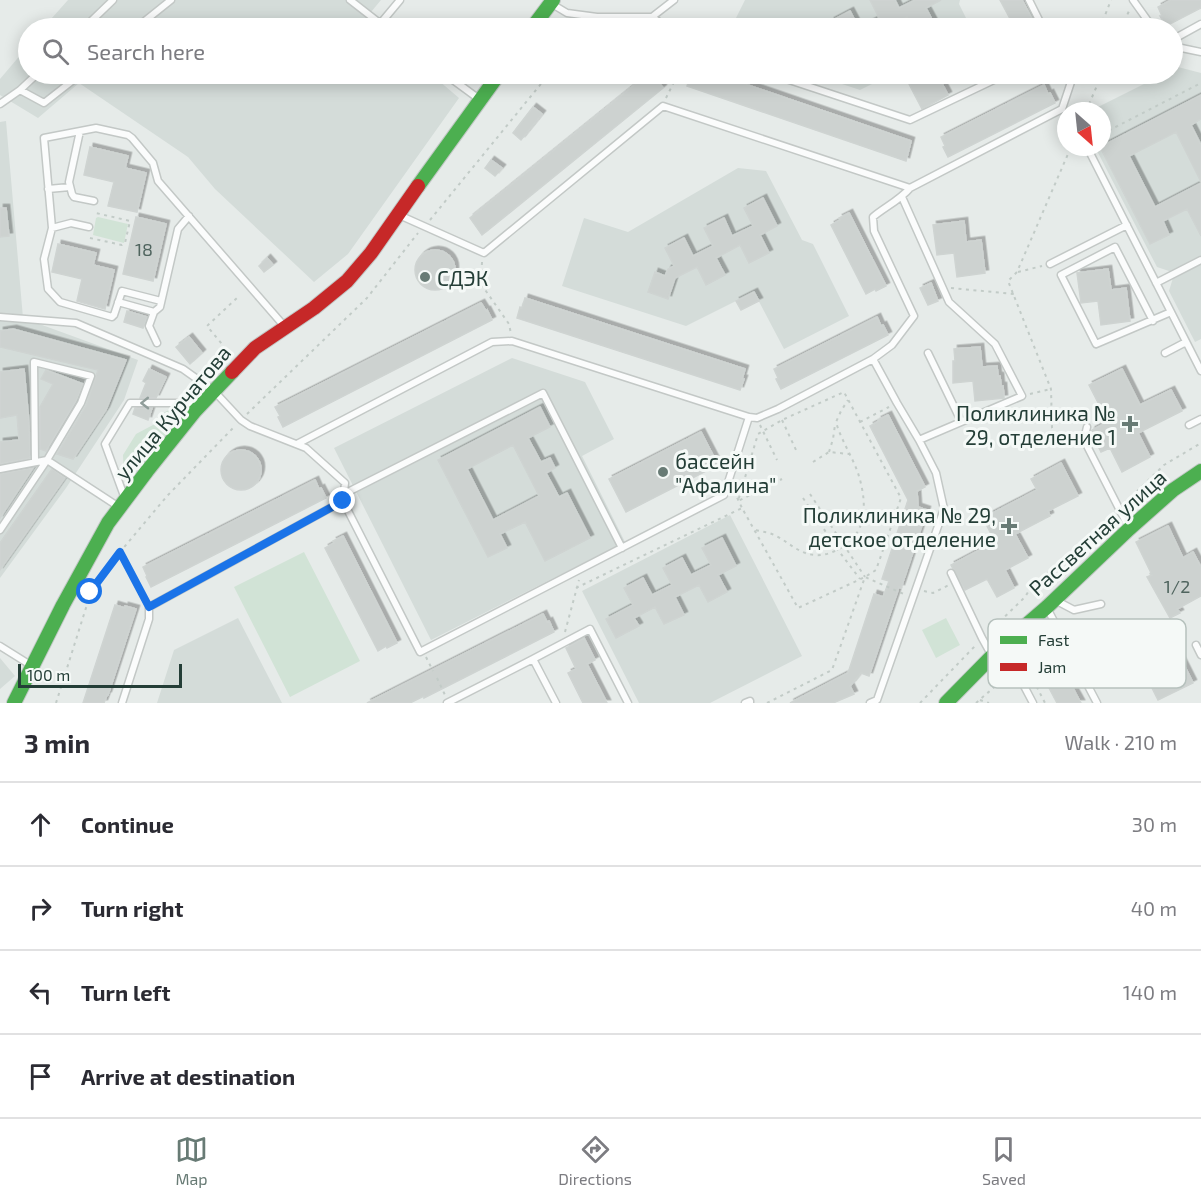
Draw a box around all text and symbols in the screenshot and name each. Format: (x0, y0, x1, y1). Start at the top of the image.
search box (18, 18, 1183, 84)
icon: search (39, 35, 72, 68)
text: Search here (87, 38, 205, 64)
north arrow (1057, 102, 1111, 156)
house number: 18 (135, 238, 153, 260)
place label: СДЭК (437, 265, 488, 290)
marker: СДЭК (418, 270, 432, 284)
street label: улица Курчатова (109, 340, 236, 485)
one-way arrow (140, 397, 149, 409)
place label: Поликлиника № 29, отделение 1 (956, 400, 1116, 449)
marker: Поликлиника № 29, отделение 1 (1121, 415, 1139, 433)
place label: бассейн "Афалина" (675, 448, 777, 497)
street label: Рассветная улица (1023, 464, 1171, 601)
marker: бассейн "Афалина" (656, 465, 670, 479)
route end (329, 487, 355, 513)
place label: Поликлиника № 29, детское отделение (803, 502, 996, 551)
marker: Поликлиника № 29, детское отделение (1000, 517, 1018, 535)
house number: 1/2 (1164, 575, 1190, 597)
route start (76, 578, 102, 604)
legend (988, 619, 1186, 688)
text: Fast (1038, 630, 1069, 649)
text: Jam (1038, 657, 1066, 676)
scale bar (18, 661, 182, 688)
text: 100 m (27, 665, 70, 684)
text: 3 min (24, 727, 90, 758)
text: Walk · 210 m (1065, 730, 1177, 754)
icon: ahead (24, 808, 57, 841)
text: Continue (81, 811, 174, 837)
text: 30 m (1132, 812, 1177, 836)
icon: right (24, 892, 57, 925)
text: Turn right (81, 895, 183, 921)
text: 40 m (1131, 896, 1177, 920)
icon: left (24, 976, 57, 1009)
text: Turn left (81, 979, 170, 1005)
text: 140 m (1123, 980, 1177, 1004)
icon: arrive (24, 1060, 57, 1093)
text: Arrive at destination (81, 1063, 295, 1089)
tab: Map (175, 1133, 208, 1188)
tab: Directions (558, 1133, 632, 1188)
tab: Saved (982, 1133, 1026, 1188)

